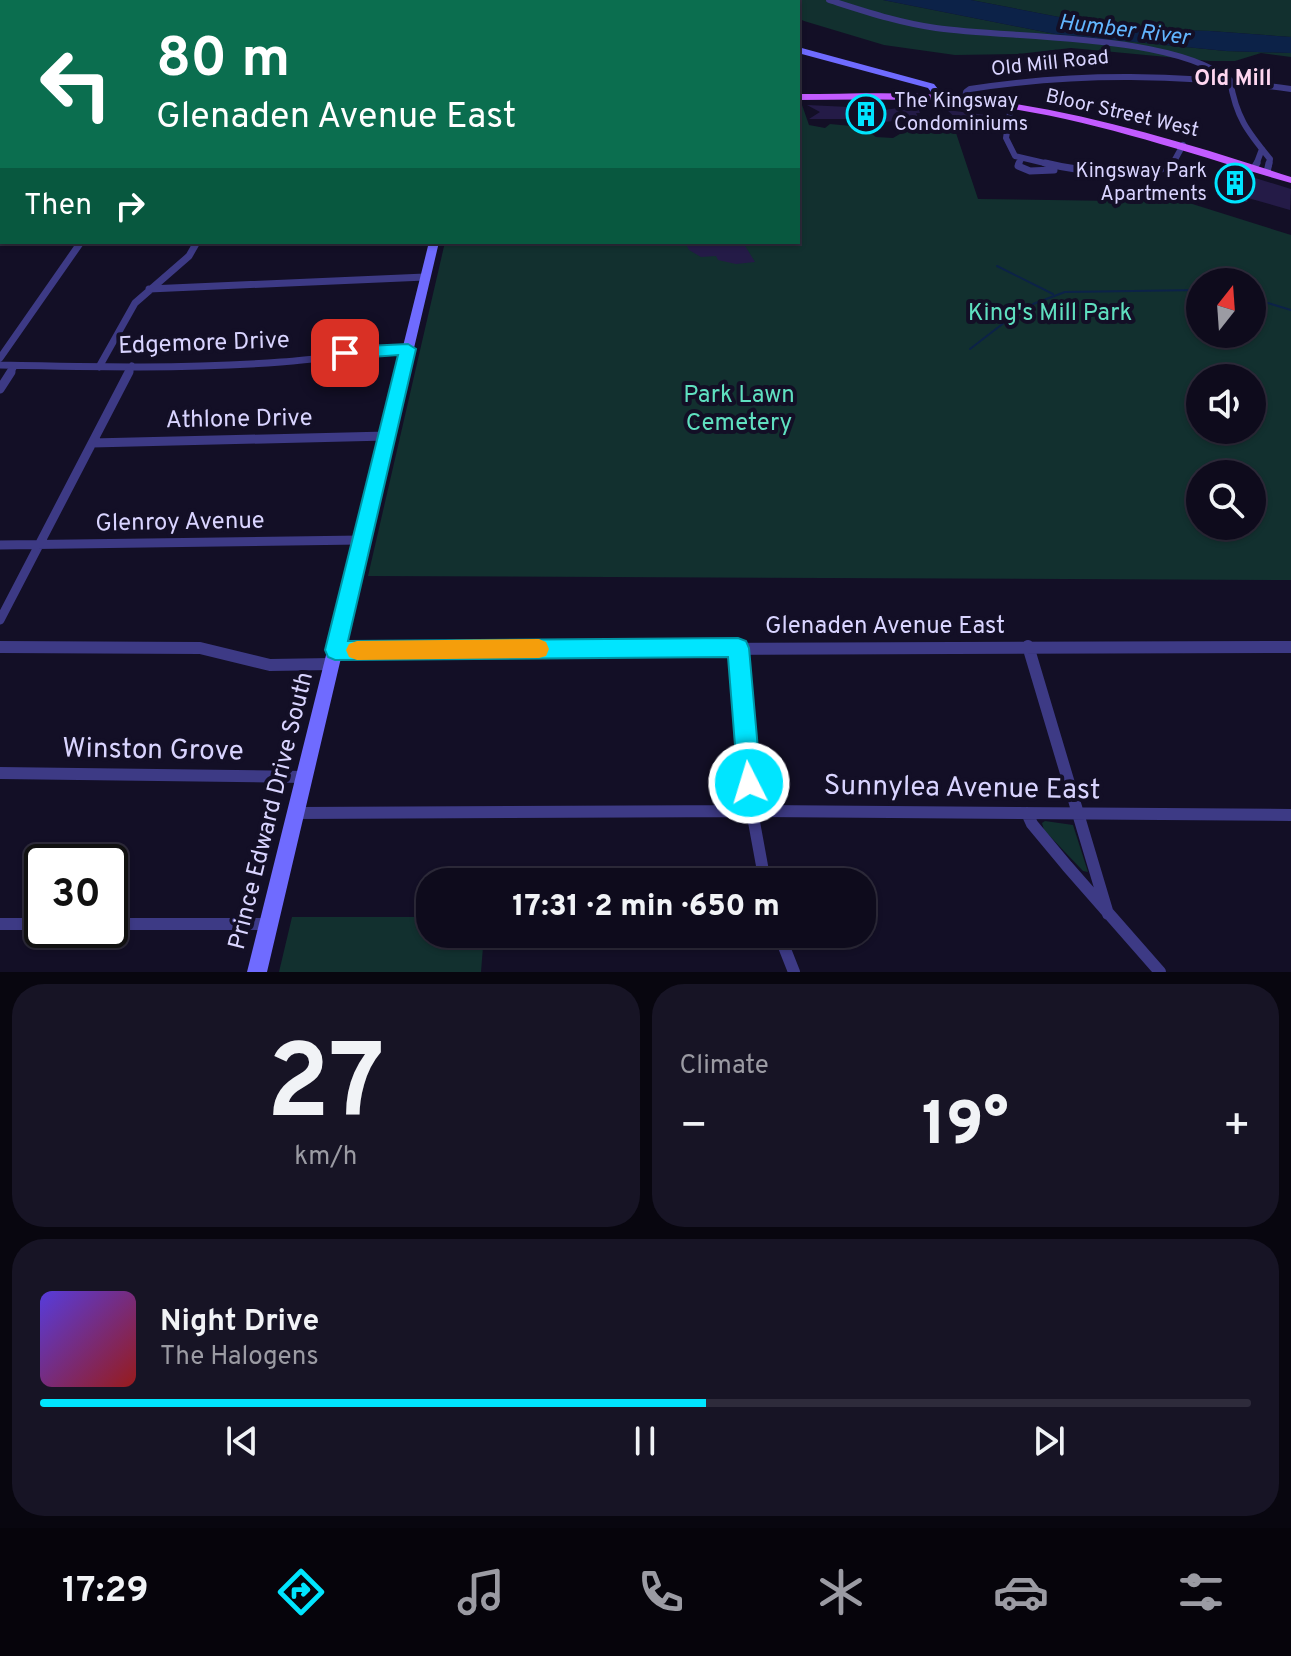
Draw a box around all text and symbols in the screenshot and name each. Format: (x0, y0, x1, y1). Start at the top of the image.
water label: Humber River (1057, 10, 1193, 53)
text: 80 m (156, 26, 290, 96)
icon: left (24, 32, 128, 136)
street label: Old Mill Road (990, 45, 1110, 83)
district label: Old Mill (1194, 66, 1272, 93)
street label: Bloor Street West (1043, 84, 1201, 144)
place label: The Kingsway Condominiums (894, 89, 1028, 138)
building icon: The Kingsway Condominiums (845, 93, 887, 135)
text: Glenaden Avenue East (156, 95, 516, 141)
place label: Kingsway Park Apartments (1076, 159, 1207, 208)
building icon: Kingsway Park Apartments (1214, 162, 1256, 204)
icon: right (108, 184, 152, 228)
text: Then (24, 188, 92, 225)
north arrow (1186, 268, 1266, 348)
map controls (1186, 268, 1266, 540)
park label: King's Mill Park (968, 299, 1132, 329)
pin (311, 319, 379, 387)
street label: Edgemore Drive (118, 326, 290, 362)
icon: arrive (323, 331, 367, 375)
button: sound (1186, 364, 1266, 444)
park label: Park Lawn Cemetery (683, 381, 795, 439)
street label: Athlone Drive (165, 404, 313, 436)
button: search (1186, 460, 1266, 540)
street label: Glenroy Avenue (95, 507, 265, 539)
street label: Glenaden Avenue East (765, 612, 1005, 642)
street label: Prince Edward Drive South (223, 669, 321, 953)
street label: Winston Grove (62, 731, 244, 771)
position arrow (707, 741, 791, 825)
street label: Sunnylea Avenue East (823, 769, 1101, 809)
speed limit sign: 30 (24, 844, 128, 948)
text: 17:31 · 2 min · 650 m (512, 889, 780, 926)
text: 27 (267, 1023, 385, 1155)
text: Climate (680, 1050, 769, 1083)
text: 19° (922, 1090, 1009, 1166)
text: − (680, 1100, 708, 1156)
text: + (1223, 1100, 1251, 1156)
text: km/h (294, 1141, 357, 1174)
text: Night Drive (160, 1304, 319, 1341)
text: The Halogens (160, 1341, 319, 1374)
icon: previous (220, 1419, 264, 1463)
icon: pause (623, 1419, 667, 1463)
icon: next (1027, 1419, 1071, 1463)
icon: directions (273, 1564, 329, 1620)
icon: music (453, 1564, 509, 1620)
icon: phone (633, 1564, 689, 1620)
icon: climate (813, 1564, 869, 1620)
icon: car (993, 1564, 1049, 1620)
icon: filters (1173, 1564, 1229, 1620)
text: 17:29 (62, 1569, 149, 1615)

